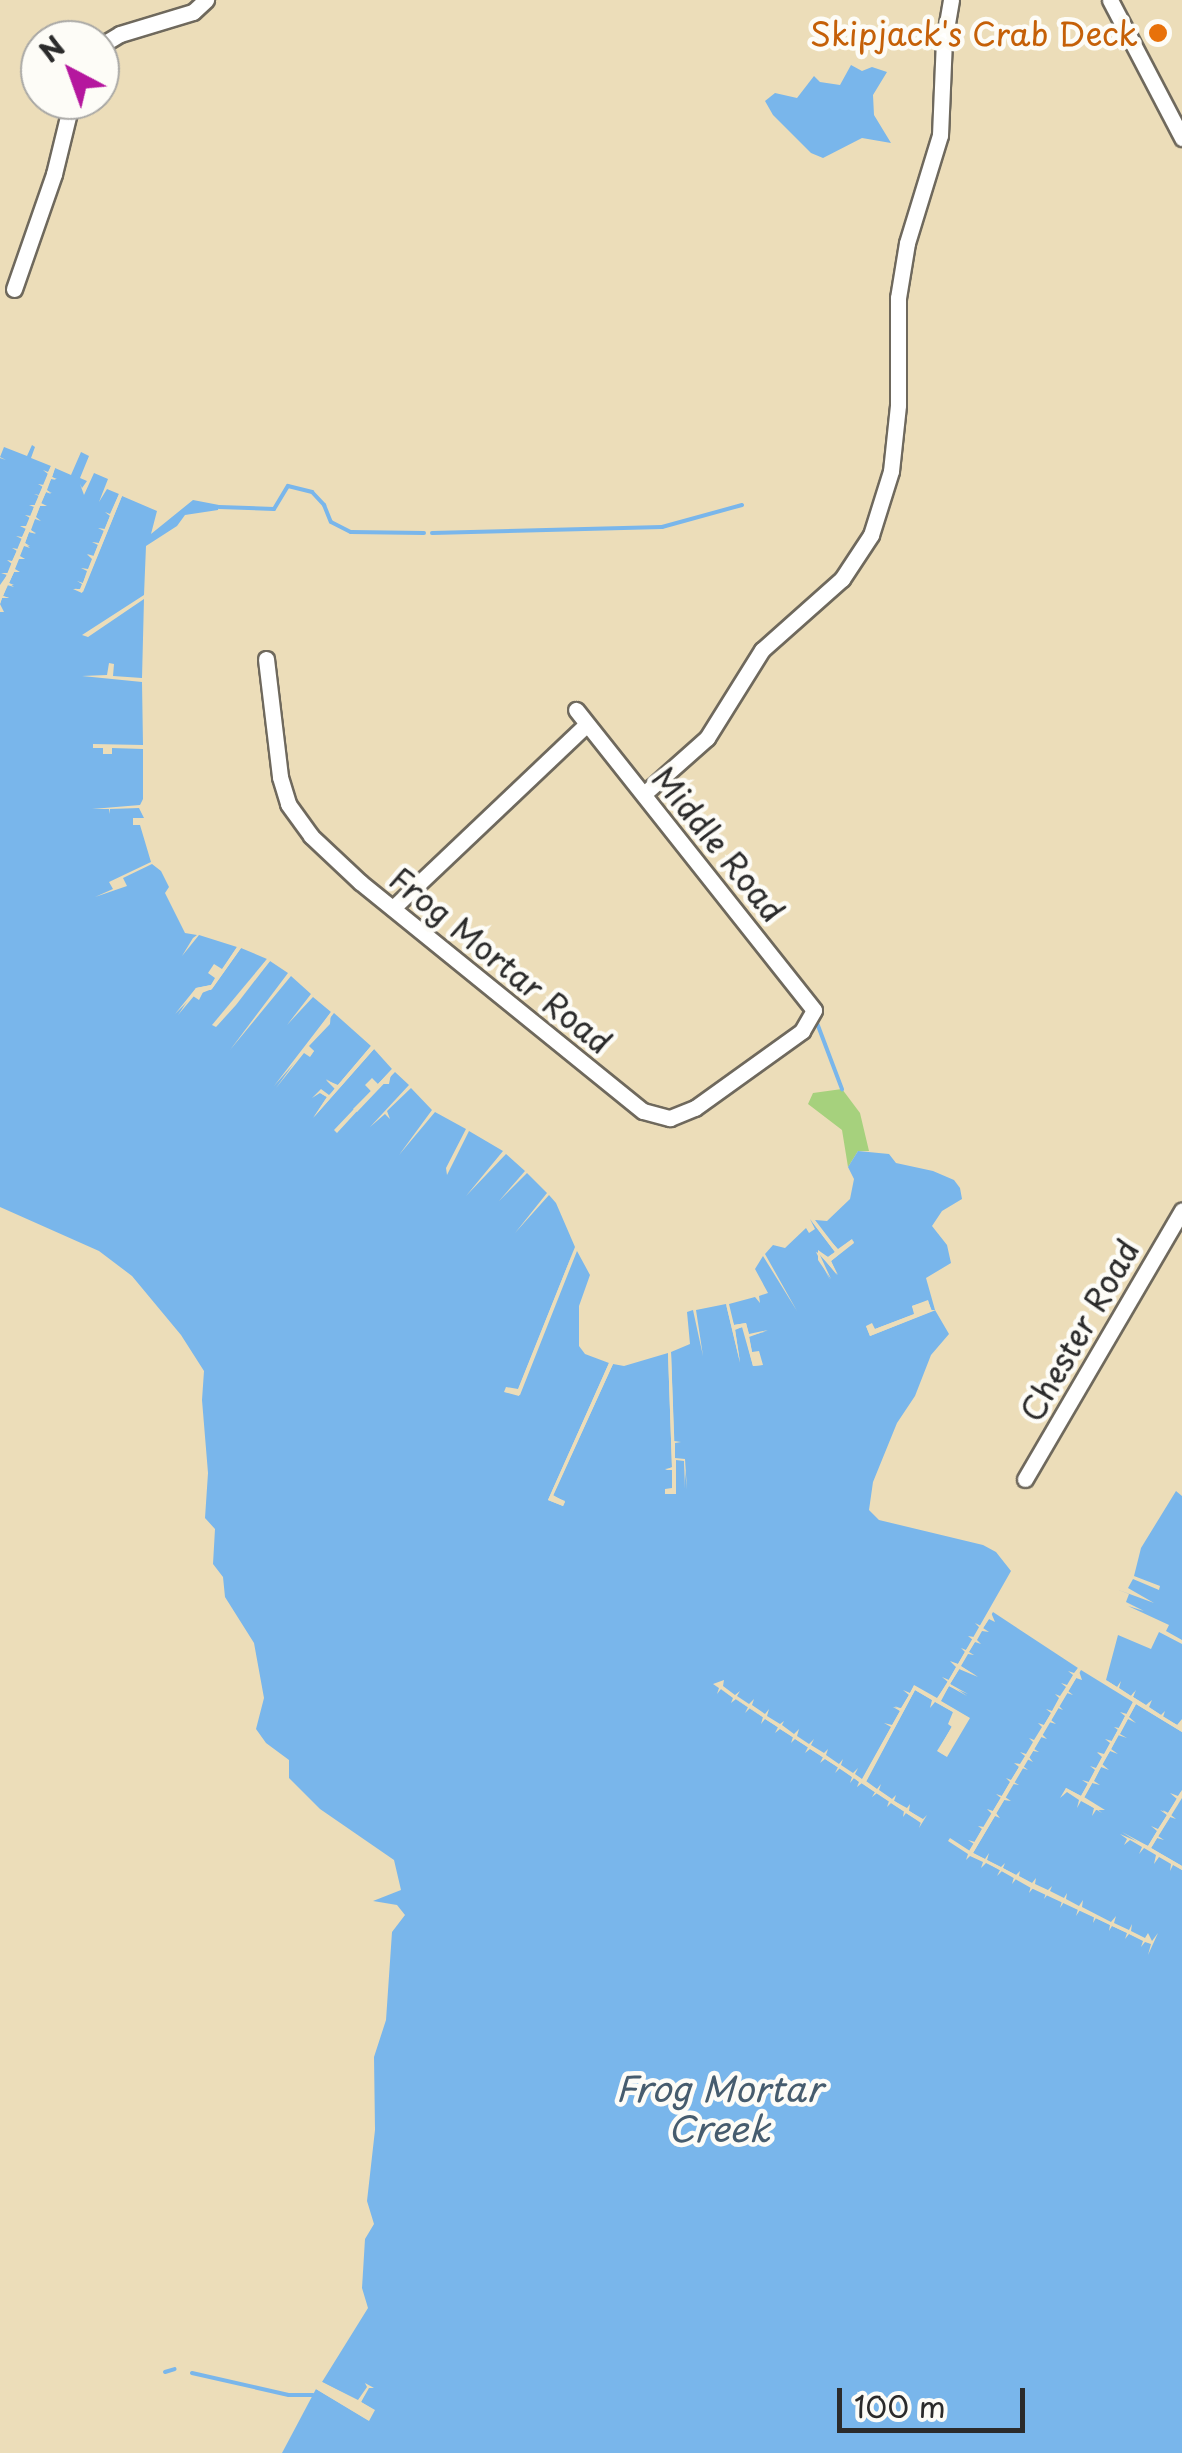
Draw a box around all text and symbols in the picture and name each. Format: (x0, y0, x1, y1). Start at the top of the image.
place label: Skipjack's Crab Deck (808, 14, 1138, 52)
north arrow (20, 20, 120, 120)
marker: Skipjack's Crab Deck (1147, 22, 1169, 44)
text: N (29, 25, 74, 72)
street label: Middle Road (644, 758, 794, 930)
street label: Frog Mortar Road (382, 858, 620, 1062)
street label: Chester Road (1011, 1231, 1147, 1429)
water label: Frog Mortar Creek (616, 2067, 822, 2149)
scale bar (842, 2368, 1030, 2430)
text: 100 m (854, 2383, 946, 2428)

